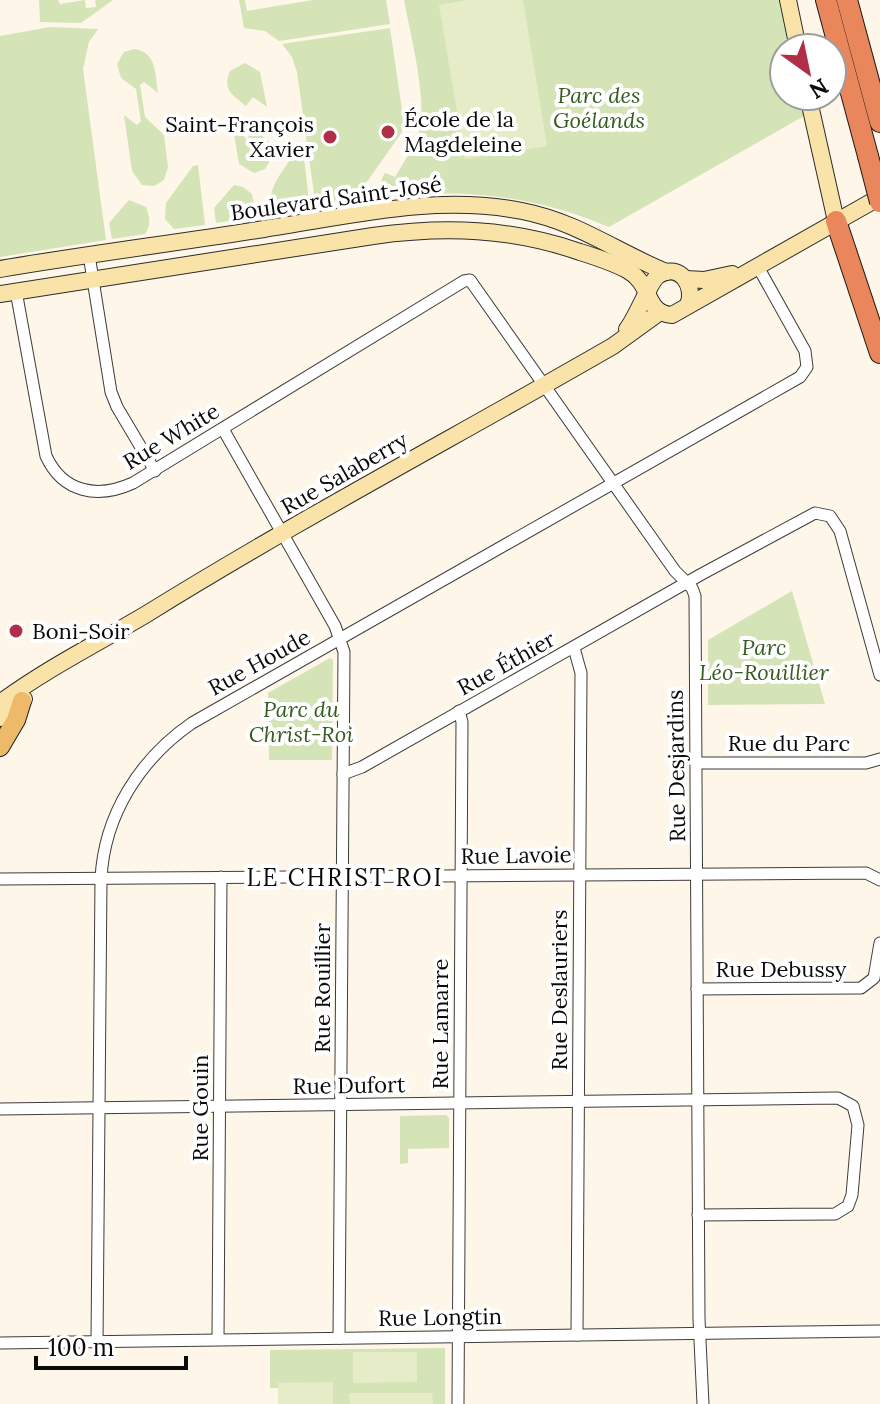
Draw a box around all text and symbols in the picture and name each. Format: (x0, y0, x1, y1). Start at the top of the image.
north arrow (768, 32, 848, 112)
text: N (804, 72, 834, 105)
park label: Parc des Goélands (553, 81, 645, 134)
place label: École de la Magdeleine (404, 105, 522, 158)
place label: Saint-François Xavier (165, 110, 314, 163)
marker: École de la Magdeleine (379, 123, 397, 141)
marker: Saint-François Xavier (321, 128, 339, 146)
street label: Boulevard Saint-José (229, 169, 443, 227)
street label: Rue White (118, 396, 224, 476)
street label: Rue Salaberry (276, 425, 413, 521)
place label: Boni-Soir (32, 617, 130, 645)
marker: Boni-Soir (7, 622, 25, 640)
street label: Rue Houde (203, 622, 315, 701)
street label: Rue Éthier (452, 624, 560, 701)
park label: Parc Léo-Rouillier (699, 633, 830, 686)
street label: Rue Desjardins (661, 690, 691, 842)
park label: Parc du Christ-Roi (249, 695, 353, 748)
street label: Rue du Parc (728, 729, 850, 757)
street label: Rue Lavoie (460, 840, 572, 870)
district label: LE CHRIST ROI (247, 862, 443, 893)
street label: Rue Deslauriers (545, 910, 573, 1070)
street label: Rue Rouillier (308, 922, 336, 1053)
street label: Rue Debussy (716, 955, 847, 983)
street label: Rue Lamarre (426, 958, 454, 1090)
street label: Rue Gouin (186, 1055, 214, 1161)
street label: Rue Dufort (292, 1070, 406, 1100)
street label: Rue Longtin (378, 1302, 502, 1332)
scale bar (36, 1320, 186, 1370)
text: 100 m (48, 1332, 114, 1363)

